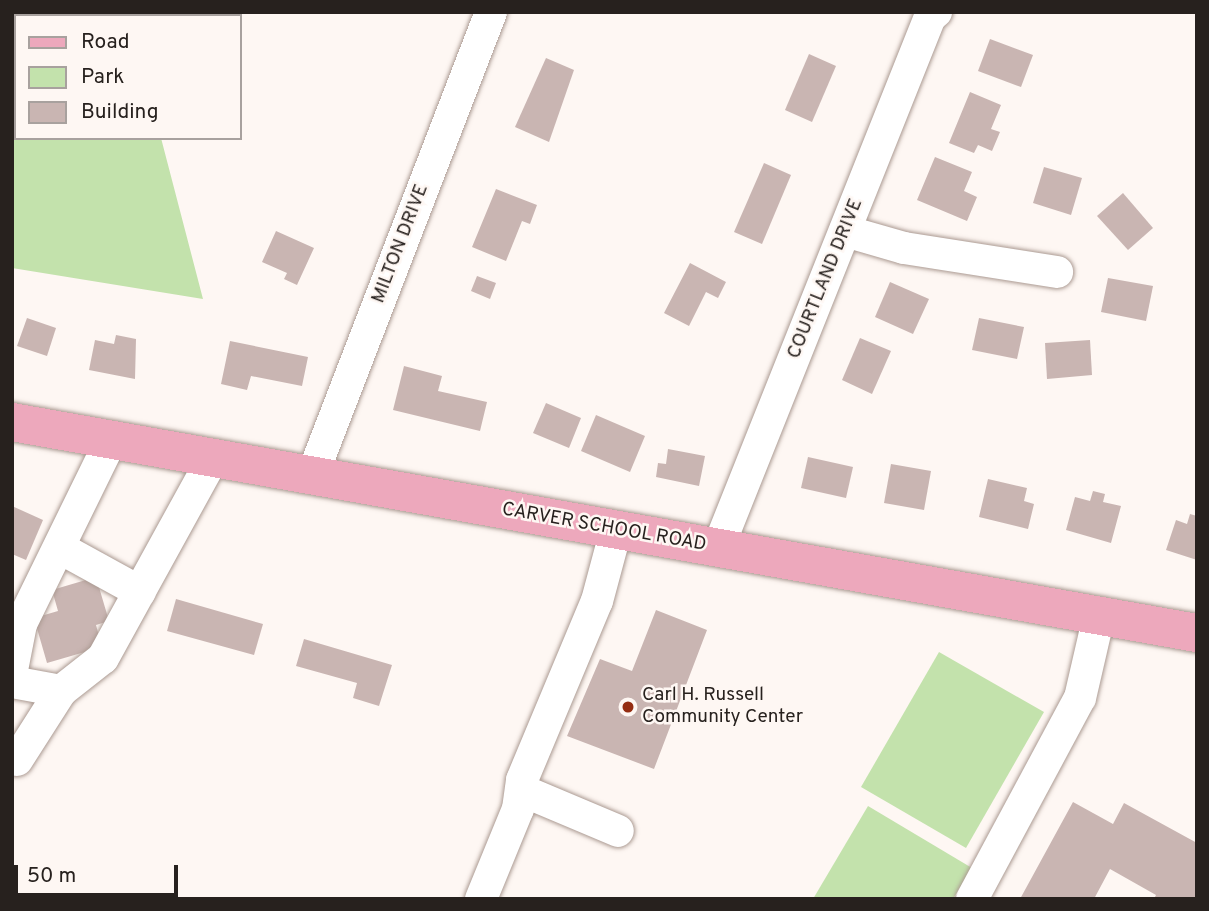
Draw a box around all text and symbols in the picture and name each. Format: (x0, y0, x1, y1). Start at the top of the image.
legend (14, 14, 242, 140)
text: Road (81, 29, 130, 56)
text: Park (81, 64, 124, 91)
text: Building (81, 99, 159, 126)
street label: MILTON DRIVE (368, 181, 434, 307)
street label: COURTLAND DRIVE (783, 196, 869, 362)
street label: CARVER SCHOOL ROAD (500, 499, 708, 557)
place label: Carl H. Russell Community Center (642, 685, 803, 729)
marker: Carl H. Russell Community Center (620, 699, 636, 715)
scale bar (18, 852, 182, 896)
text: 50 m (27, 863, 76, 890)

